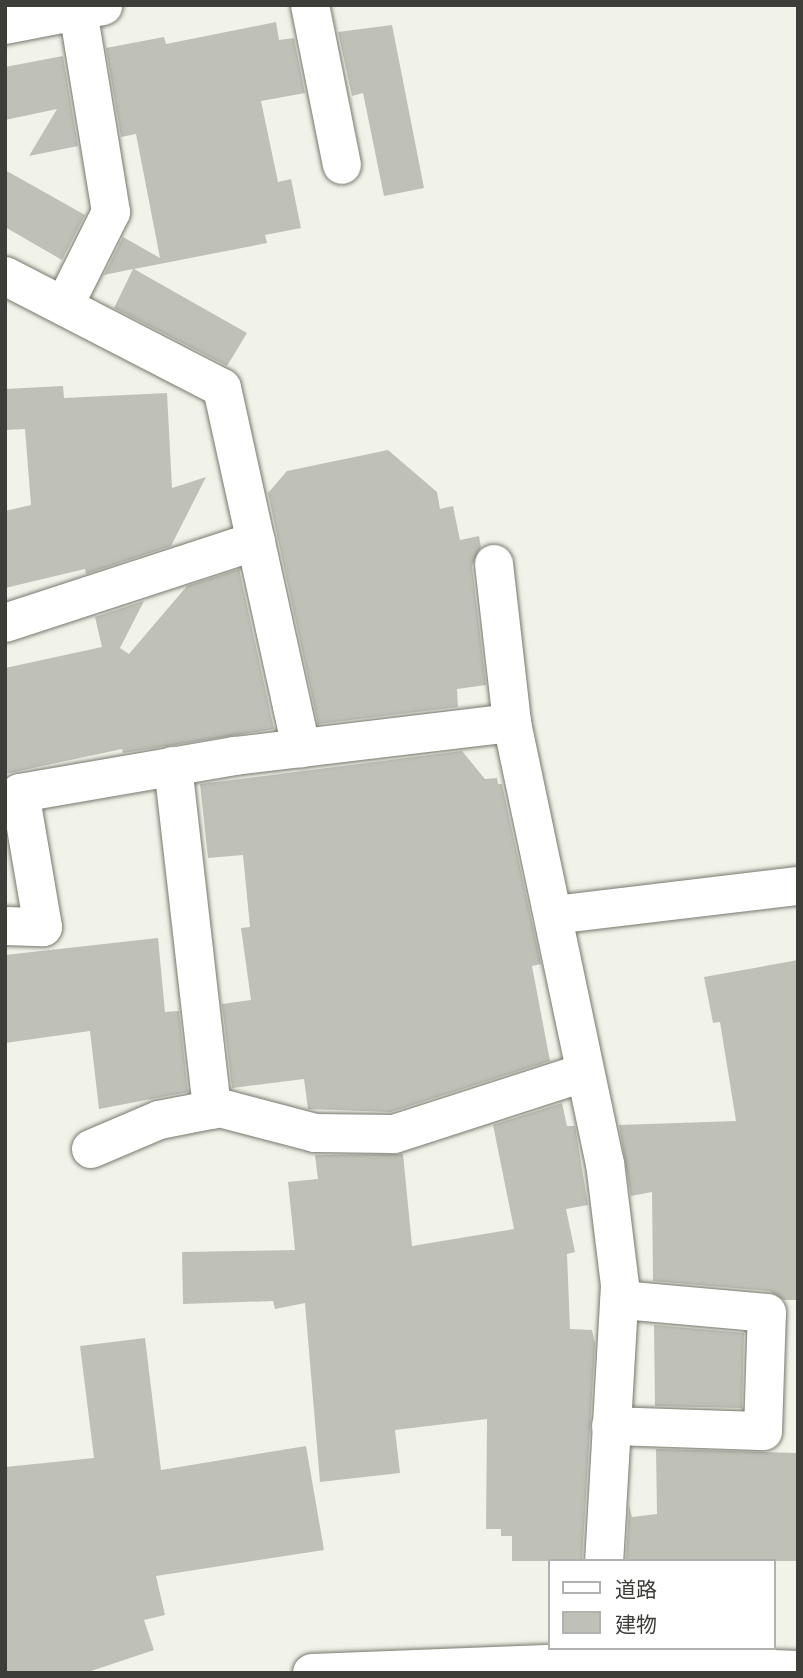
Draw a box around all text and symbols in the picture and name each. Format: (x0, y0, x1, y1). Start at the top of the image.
legend (548, 1559, 775, 1650)
text: 道路 (615, 1577, 657, 1602)
text: 建物 (615, 1612, 657, 1637)

